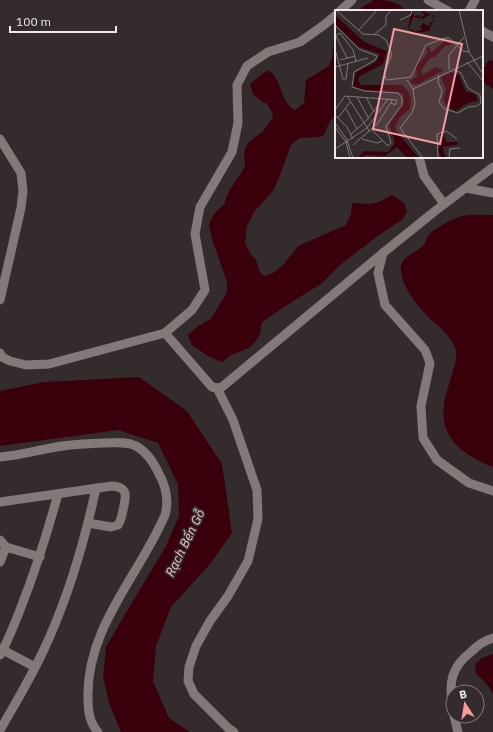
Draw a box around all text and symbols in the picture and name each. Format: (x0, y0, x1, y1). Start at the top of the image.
scale bar (10, 8, 116, 34)
inset map (335, 10, 483, 158)
text: 100 m (16, 14, 51, 29)
water label: Rạch Bến Gỗ (161, 506, 209, 580)
north arrow (445, 684, 485, 724)
text: B (458, 687, 468, 702)

